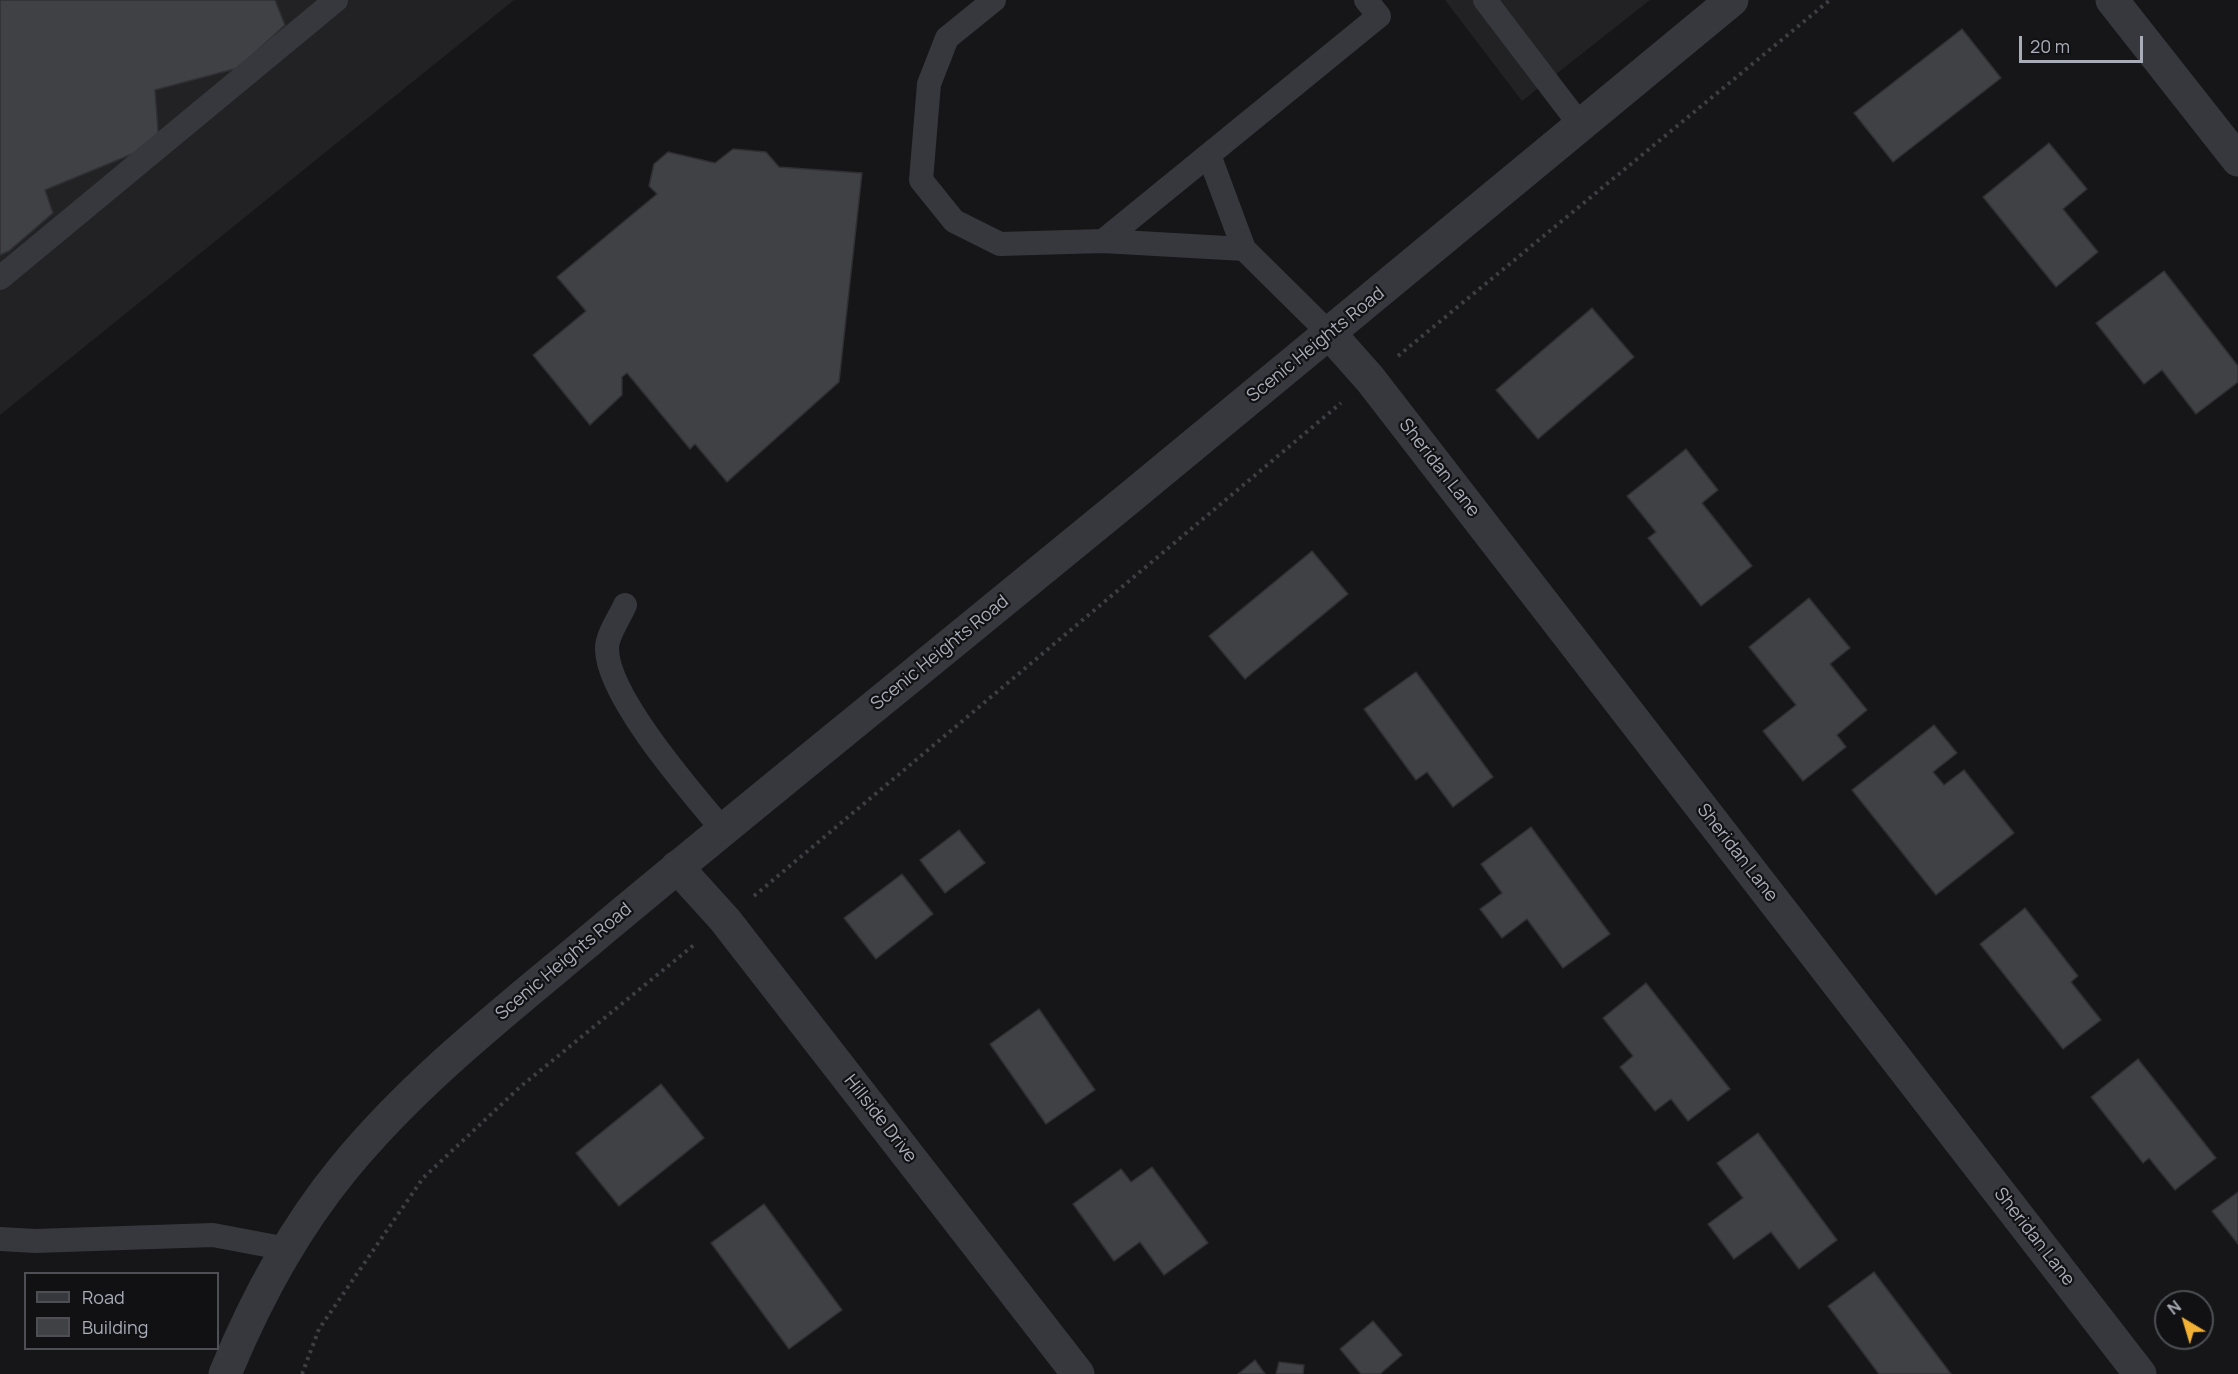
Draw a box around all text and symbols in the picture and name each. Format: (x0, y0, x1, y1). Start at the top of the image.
scale bar (2022, 24, 2146, 62)
text: 20 m (2030, 34, 2070, 58)
street label: Scenic Heights Road (1243, 283, 1389, 407)
street label: Sheridan Lane (1394, 415, 1484, 521)
street label: Scenic Heights Road (867, 591, 1013, 715)
street label: Sheridan Lane (1692, 800, 1782, 906)
street label: Scenic Heights Road (492, 899, 636, 1025)
street label: Hillside Drive (839, 1071, 921, 1167)
street label: Sheridan Lane (1989, 1184, 2079, 1290)
legend (24, 1272, 219, 1350)
text: Road (82, 1285, 125, 1309)
north arrow (2154, 1290, 2214, 1350)
text: N (2163, 1295, 2185, 1320)
text: Building (82, 1315, 148, 1339)

